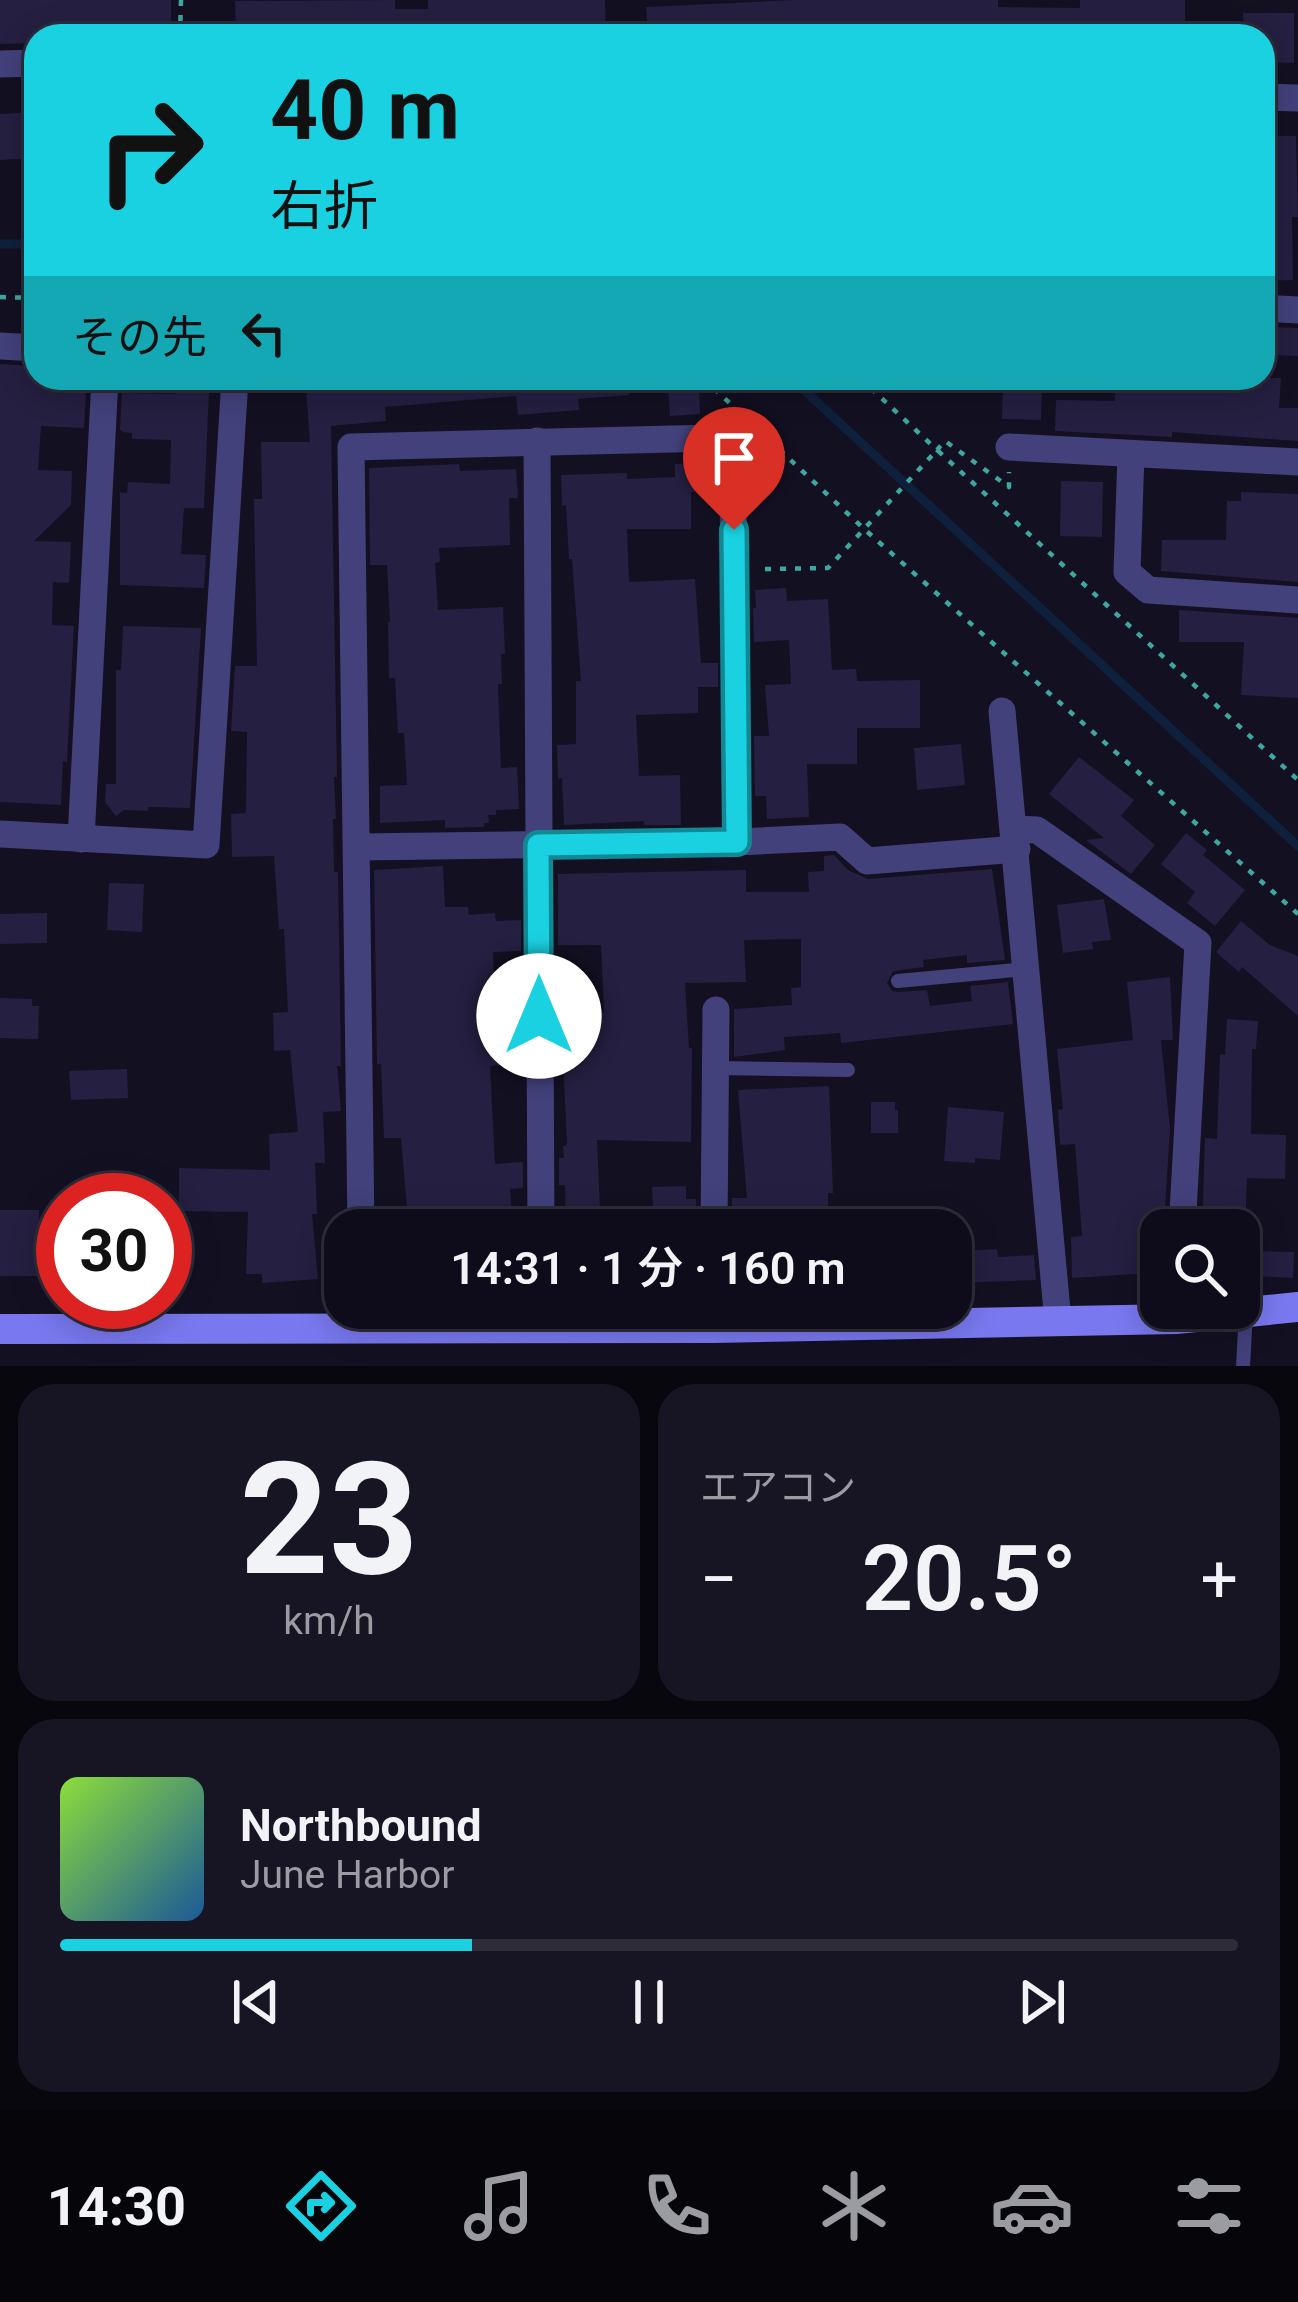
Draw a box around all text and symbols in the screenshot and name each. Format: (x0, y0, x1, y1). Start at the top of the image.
text: 40 m (270, 61, 460, 160)
icon: right (72, 72, 228, 228)
text: 右折 (270, 175, 378, 238)
icon: left (231, 300, 297, 366)
text: その先 (72, 311, 207, 364)
pin (683, 407, 785, 530)
icon: arrive (701, 425, 767, 491)
position arrow (476, 953, 602, 1079)
speed limit sign: 30 (36, 1173, 192, 1329)
map controls (1140, 1209, 1260, 1329)
button: search (1140, 1209, 1260, 1329)
text: 14:31 · 1 分 · 160 m (450, 1242, 846, 1295)
text: 23 (239, 1428, 419, 1611)
text: エアコン (700, 1465, 856, 1511)
text: 20.5° (862, 1527, 1076, 1632)
text: − (700, 1541, 738, 1618)
text: + (1201, 1541, 1238, 1618)
text: km/h (283, 1598, 375, 1644)
text: Northbound (240, 1799, 482, 1852)
text: June Harbor (240, 1852, 455, 1898)
icon: previous (223, 1969, 289, 2035)
icon: pause (616, 1969, 682, 2035)
icon: next (1009, 1969, 1075, 2035)
icon: directions (279, 2164, 363, 2248)
icon: music (457, 2164, 541, 2248)
icon: phone (635, 2164, 719, 2248)
icon: climate (812, 2164, 896, 2248)
icon: car (990, 2164, 1074, 2248)
icon: filters (1167, 2164, 1251, 2248)
text: 14:30 (47, 2175, 186, 2238)

